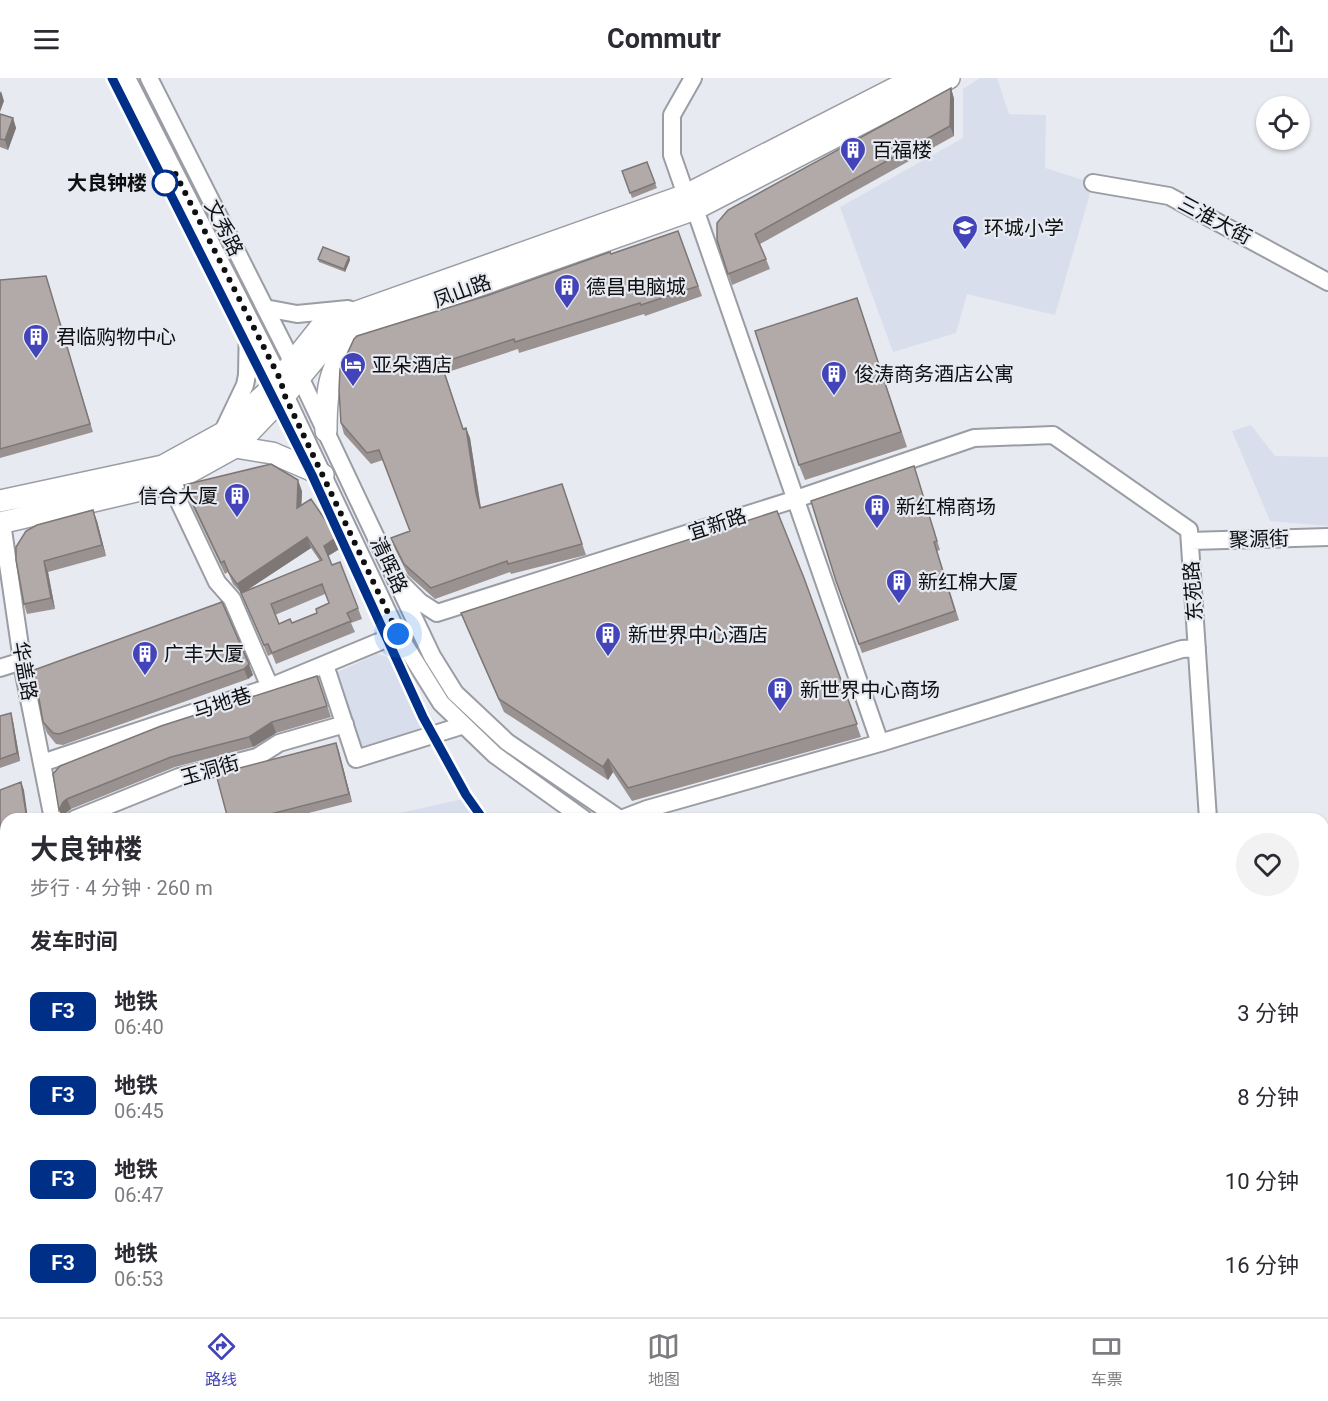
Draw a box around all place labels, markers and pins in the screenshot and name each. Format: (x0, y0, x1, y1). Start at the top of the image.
building icon: 百福楼 (838, 135, 868, 173)
place label: 百福楼 (872, 138, 932, 162)
marker: 大良钟楼 (152, 170, 178, 196)
place label: 大良钟楼 (67, 171, 147, 195)
school or university icon: 环城小学 (950, 213, 980, 251)
place label: 环城小学 (984, 216, 1064, 240)
building icon: 德昌电脑城 (552, 272, 582, 310)
place label: 德昌电脑城 (586, 275, 686, 299)
building icon: 君临购物中心 (21, 322, 51, 360)
place label: 君临购物中心 (56, 325, 176, 349)
hotel icon: 亚朵酒店 (338, 350, 368, 388)
place label: 亚朵酒店 (372, 353, 452, 377)
building icon: 俊涛商务酒店公寓 (819, 359, 849, 397)
place label: 俊涛商务酒店公寓 (854, 362, 1014, 386)
building icon: 信合大厦 (222, 481, 252, 519)
place label: 信合大厦 (138, 484, 218, 508)
building icon: 新红棉商场 (862, 492, 892, 530)
place label: 新红棉商场 (896, 495, 996, 519)
building icon: 新红棉大厦 (884, 567, 914, 605)
place label: 新红棉大厦 (918, 570, 1018, 594)
building icon: 新世界中心酒店 (593, 620, 623, 658)
place label: 新世界中心酒店 (628, 623, 768, 647)
building icon: 广丰大厦 (130, 639, 160, 677)
place label: 广丰大厦 (164, 642, 244, 666)
building icon: 新世界中心商场 (765, 675, 795, 713)
place label: 新世界中心商场 (800, 678, 940, 702)

